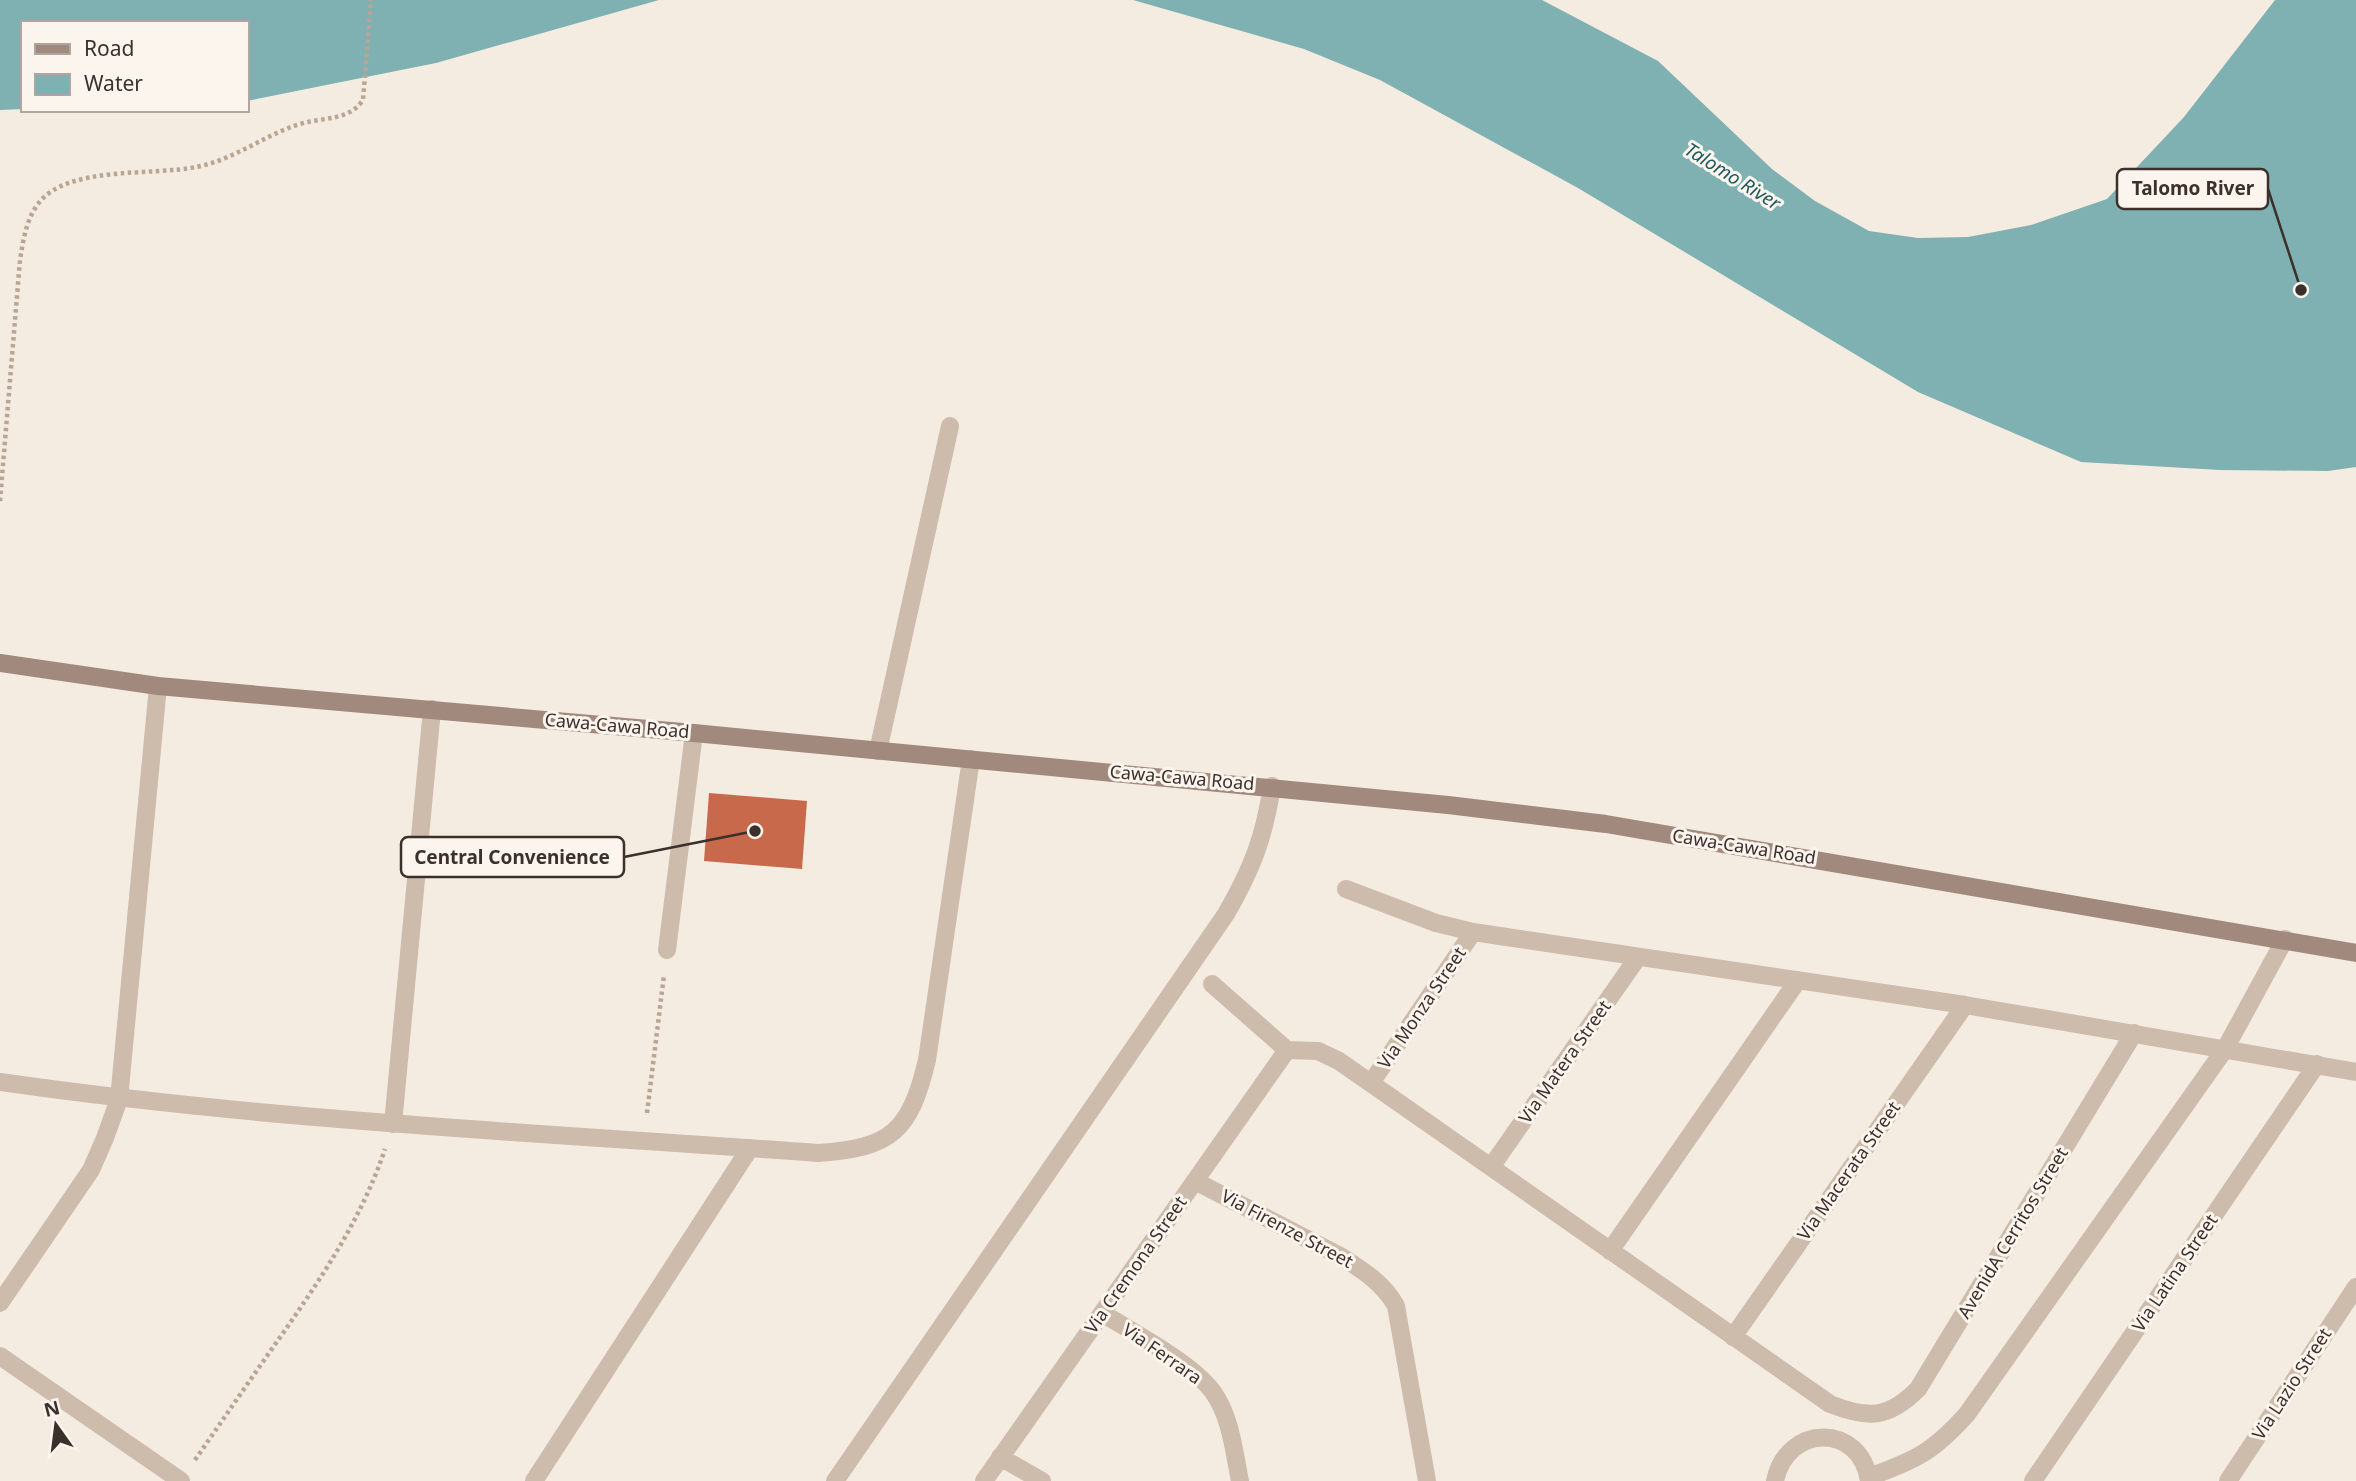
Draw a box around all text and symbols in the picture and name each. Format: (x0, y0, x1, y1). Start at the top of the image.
legend (21, 21, 248, 112)
text: Road (84, 34, 134, 62)
text: Water (84, 69, 143, 97)
water label: Talomo River (1680, 136, 1787, 216)
callout: Talomo River (2117, 169, 2268, 209)
text: Talomo River (2132, 175, 2255, 201)
street label: Cawa-Cawa Road (544, 707, 690, 743)
street label: Cawa-Cawa Road (1109, 759, 1255, 795)
street label: Cawa-Cawa Road (1671, 823, 1818, 869)
callout: Central Convenience (401, 837, 624, 877)
text: Central Convenience (414, 844, 610, 870)
street label: Via Monza Street (1372, 941, 1471, 1073)
street label: Via Matera Street (1513, 995, 1616, 1128)
street label: Via Macerata Street (1791, 1096, 1905, 1245)
street label: AvenidA Cerritos Street (1951, 1142, 2073, 1323)
street label: Via Firenze Street (1217, 1183, 1358, 1273)
street label: Via Cremona Street (1079, 1190, 1192, 1338)
street label: Via Latina Street (2126, 1209, 2223, 1336)
street label: Via Ferrara (1118, 1317, 1207, 1389)
street label: Via Lazio Street (2246, 1323, 2337, 1444)
north arrow (21, 1390, 91, 1460)
text: N (41, 1394, 63, 1423)

